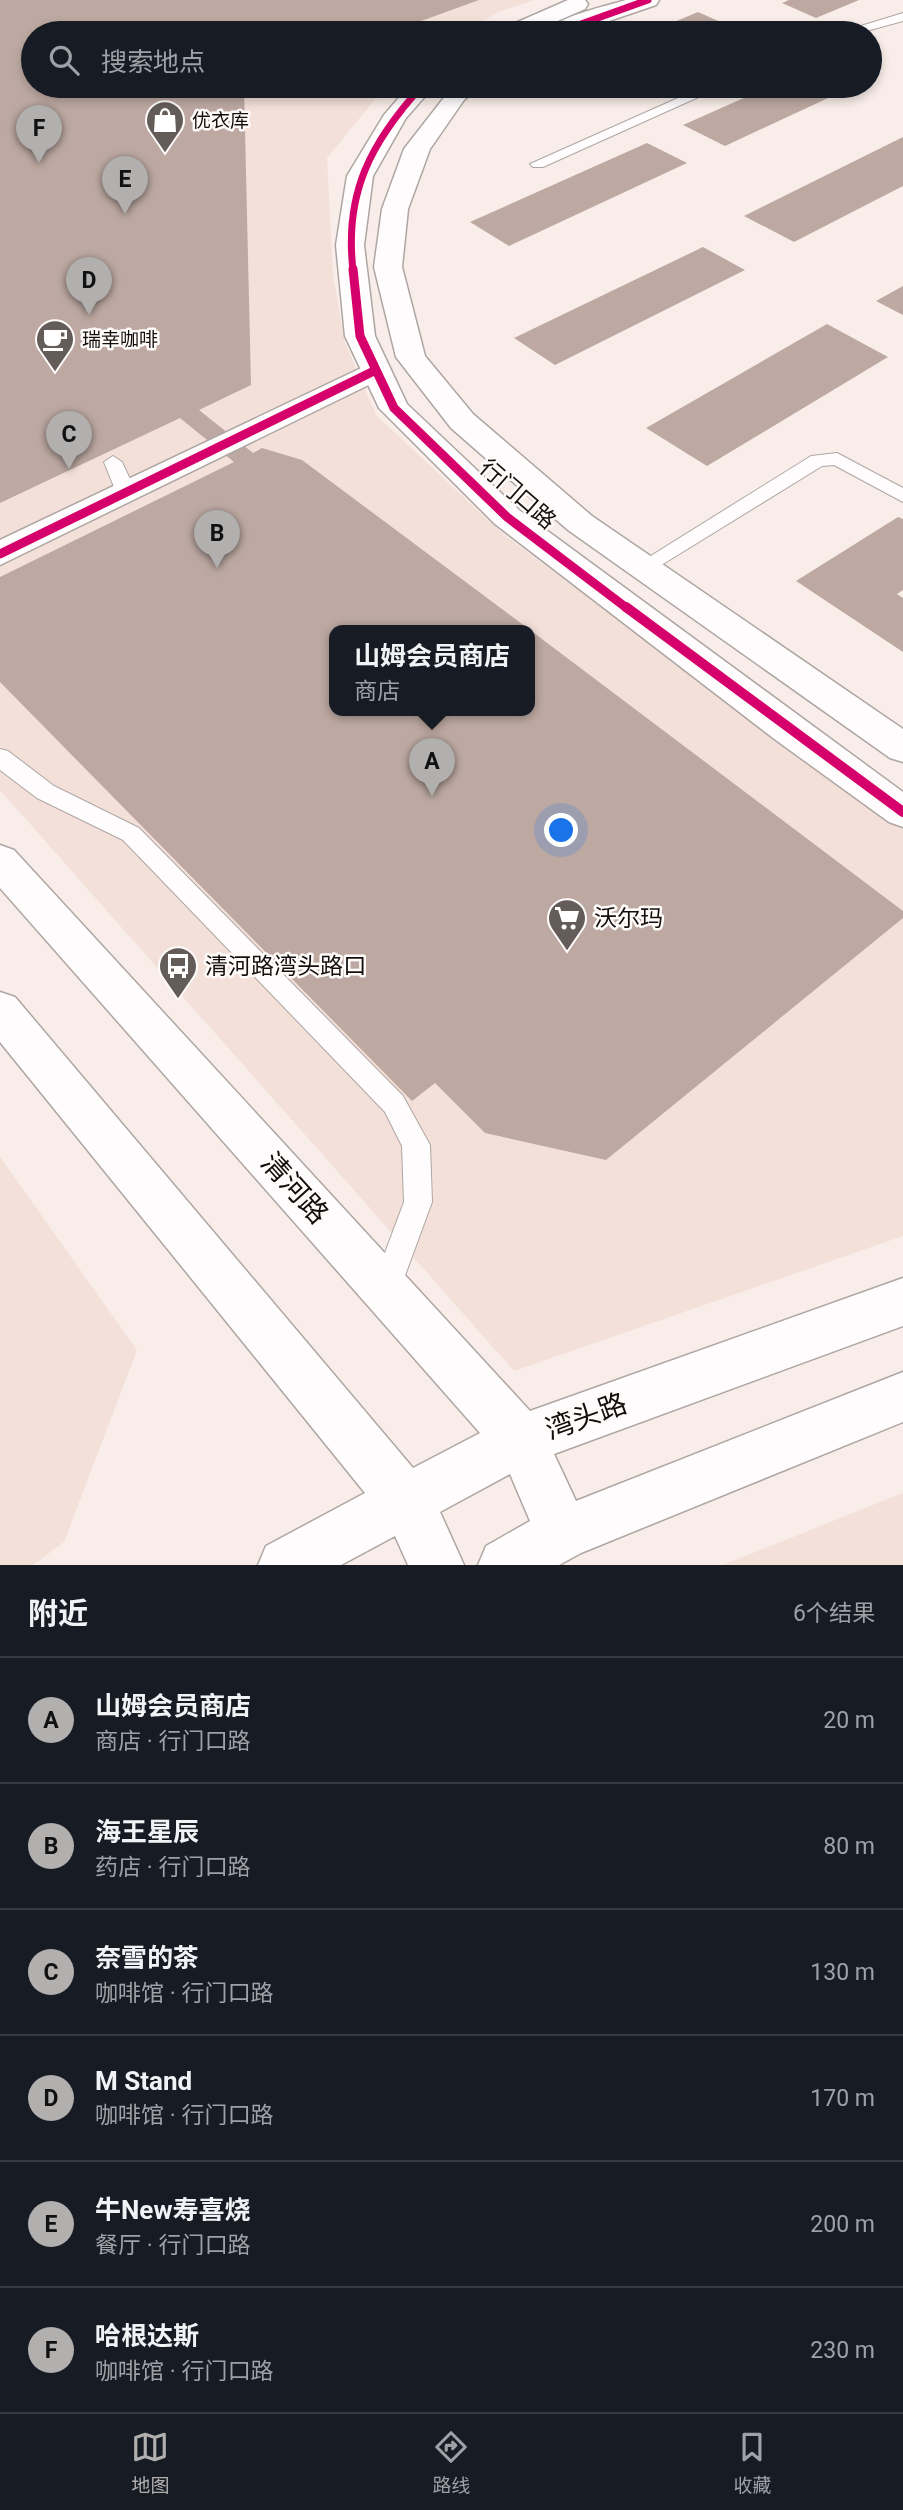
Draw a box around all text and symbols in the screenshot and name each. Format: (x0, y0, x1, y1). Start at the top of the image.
search box (21, 21, 882, 98)
icon: search (45, 41, 83, 79)
text: 搜索地点 (101, 47, 205, 77)
shop icon: 优衣库 (144, 99, 186, 154)
pin: F (16, 105, 62, 163)
place label: 优衣库 (192, 109, 249, 132)
pin: E (102, 156, 148, 214)
pin: D (66, 257, 112, 315)
cafe icon: 瑞幸咖啡 (34, 318, 76, 373)
place label: 瑞幸咖啡 (82, 328, 158, 351)
pin: C (46, 411, 92, 469)
street label: 行门口路 (474, 454, 561, 535)
pin: B (194, 510, 240, 568)
popup (329, 625, 535, 716)
text: 山姆会员商店 (354, 641, 510, 671)
text: 商店 (354, 678, 400, 705)
pin: A (409, 738, 455, 796)
your location (544, 813, 578, 847)
supermarket icon: 沃尔玛 (546, 897, 588, 952)
place label: 沃尔玛 (594, 905, 663, 932)
bus stop icon: 清河路湾头路口 (157, 945, 199, 1000)
place label: 清河路湾头路口 (205, 953, 366, 980)
street label: 清河路 (254, 1146, 335, 1231)
street label: 湾头路 (541, 1387, 631, 1446)
text: 附近 (28, 1596, 88, 1631)
text: 6个结果 (793, 1600, 875, 1627)
text: 山姆会员商店 (95, 1691, 251, 1721)
text: A (43, 1707, 59, 1734)
text: 20 m (823, 1707, 875, 1734)
text: 商店 · 行门口路 (95, 1728, 250, 1755)
text: 海王星辰 (95, 1817, 199, 1847)
text: B (44, 1833, 58, 1860)
text: 80 m (823, 1833, 875, 1860)
text: 药店 · 行门口路 (95, 1854, 250, 1881)
text: 奈雪的茶 (95, 1943, 199, 1973)
text: C (43, 1959, 59, 1986)
text: 130 m (810, 1959, 875, 1986)
text: 咖啡馆 · 行门口路 (95, 1980, 273, 2007)
text: M Stand (95, 2066, 192, 2096)
text: D (44, 2085, 58, 2112)
text: 170 m (810, 2085, 875, 2112)
text: 咖啡馆 · 行门口路 (95, 2102, 273, 2129)
text: 牛New寿喜烧 (95, 2195, 250, 2225)
text: E (45, 2211, 57, 2238)
text: 200 m (810, 2211, 875, 2238)
text: 餐厅 · 行门口路 (95, 2232, 250, 2259)
text: 哈根达斯 (95, 2321, 199, 2351)
text: F (45, 2337, 57, 2364)
text: 230 m (810, 2337, 875, 2364)
text: 咖啡馆 · 行门口路 (95, 2358, 273, 2385)
tab: 地图 (131, 2428, 170, 2497)
tab: 路线 (432, 2428, 471, 2497)
tab: 收藏 (733, 2428, 772, 2497)

